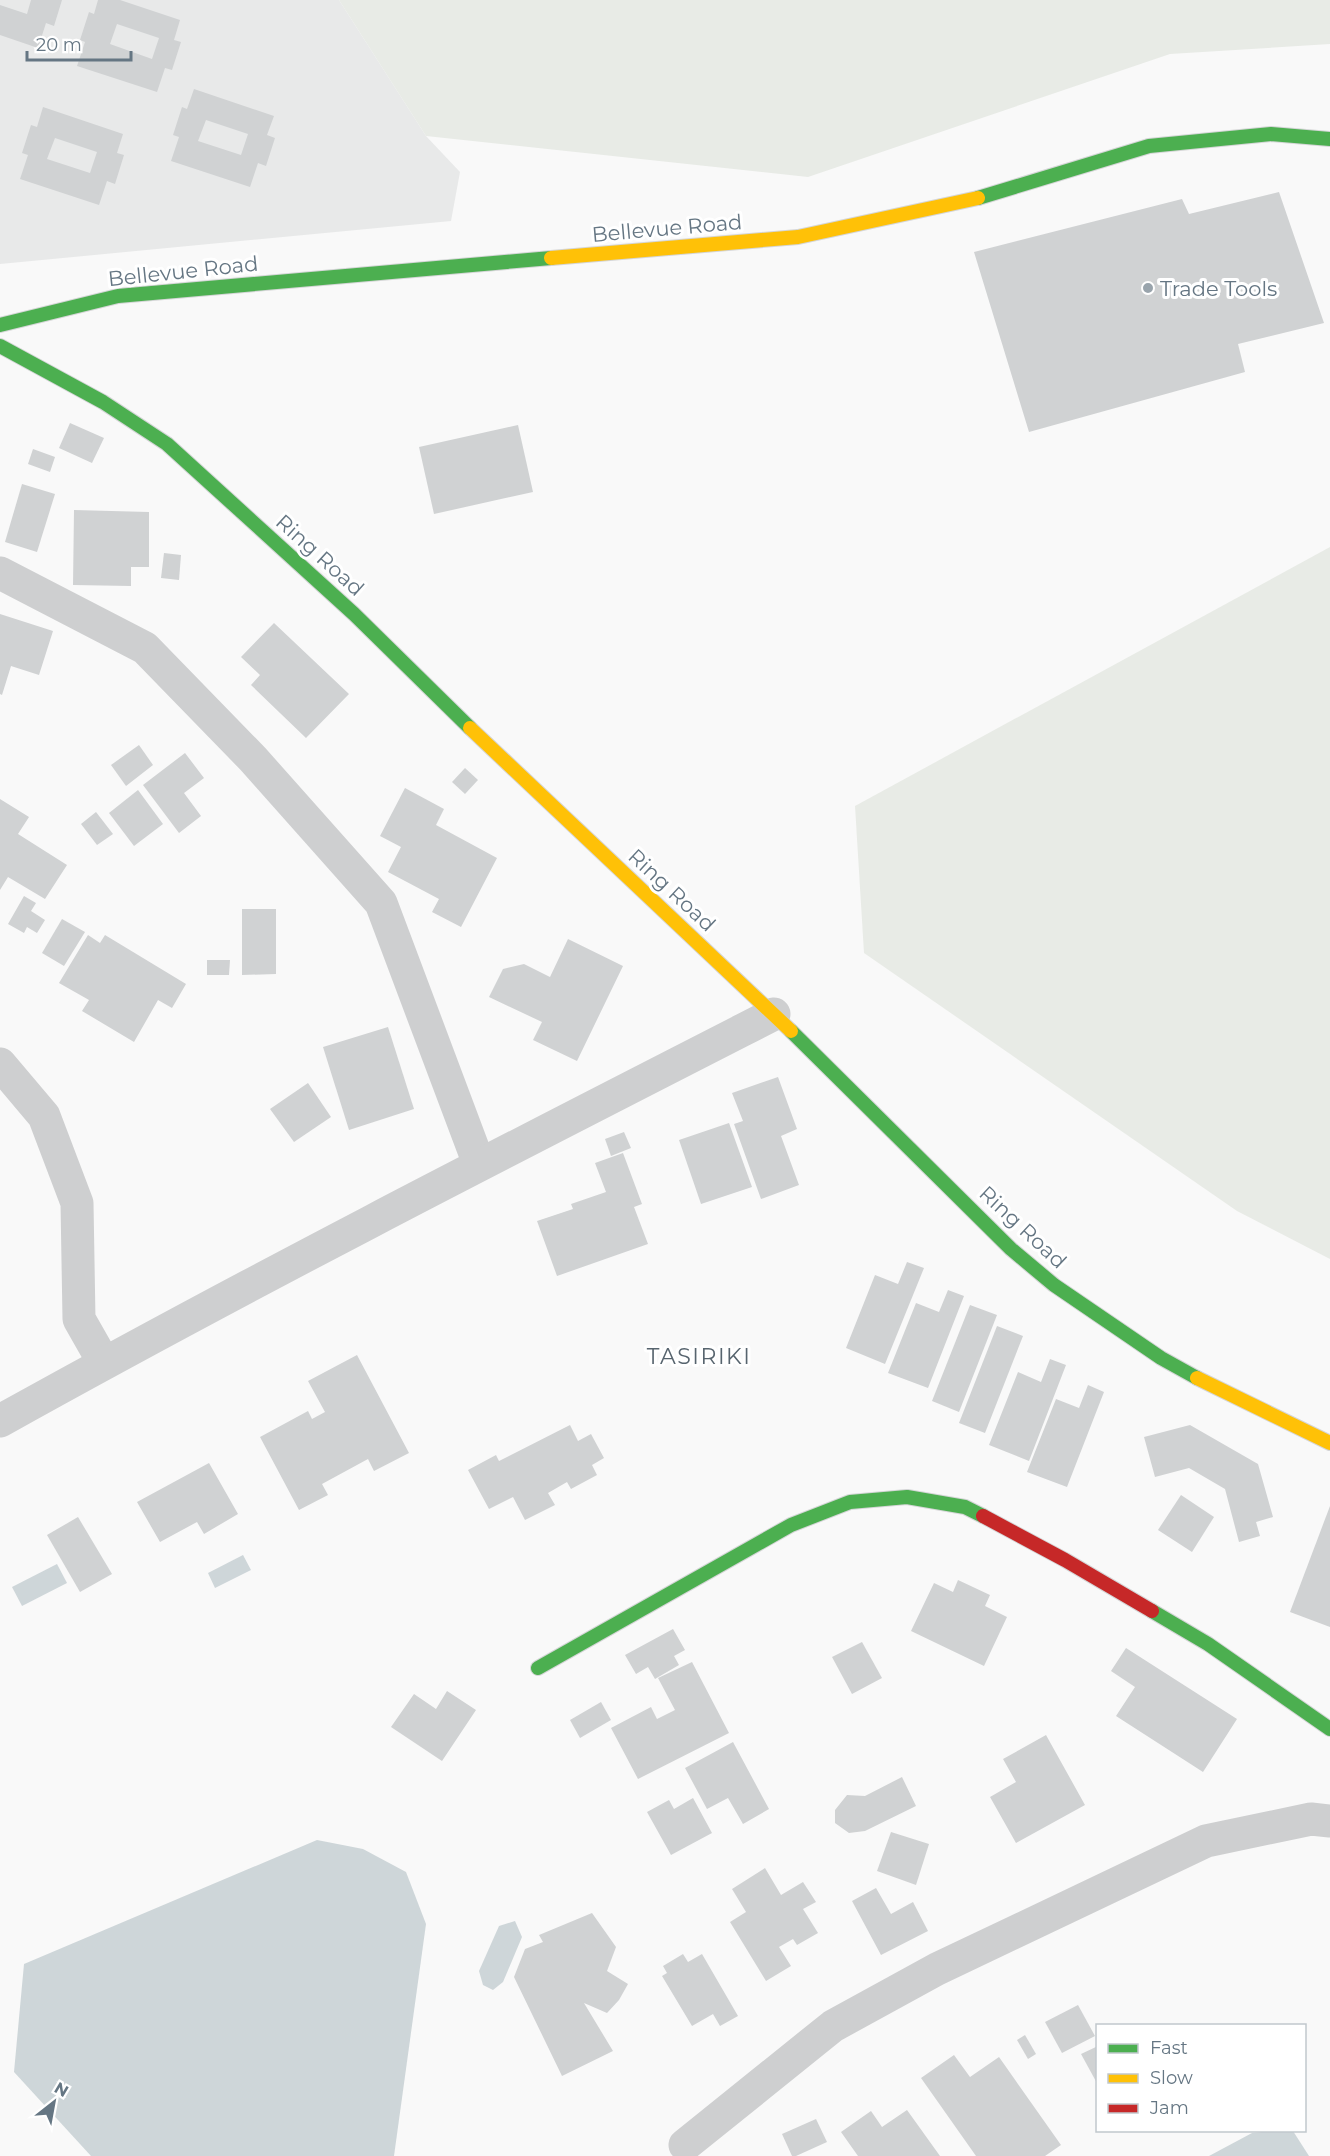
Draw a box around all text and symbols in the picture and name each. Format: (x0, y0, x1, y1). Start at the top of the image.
scale bar (27, 24, 130, 62)
text: 20 m (36, 34, 82, 56)
street label: Bellevue Road (591, 209, 743, 247)
street label: Bellevue Road (107, 251, 259, 291)
place label: Trade Tools (1160, 276, 1277, 301)
marker: Trade Tools (1141, 281, 1155, 295)
street label: Ring Road (271, 509, 369, 601)
street label: Ring Road (623, 843, 721, 937)
street label: Ring Road (974, 1180, 1072, 1274)
district label: TASIRIKI (647, 1343, 751, 1370)
legend (1096, 2024, 1306, 2132)
text: Fast (1150, 2037, 1188, 2059)
text: Slow (1150, 2067, 1193, 2089)
north arrow (24, 2072, 84, 2132)
text: N (51, 2078, 72, 2101)
text: Jam (1149, 2097, 1189, 2119)

